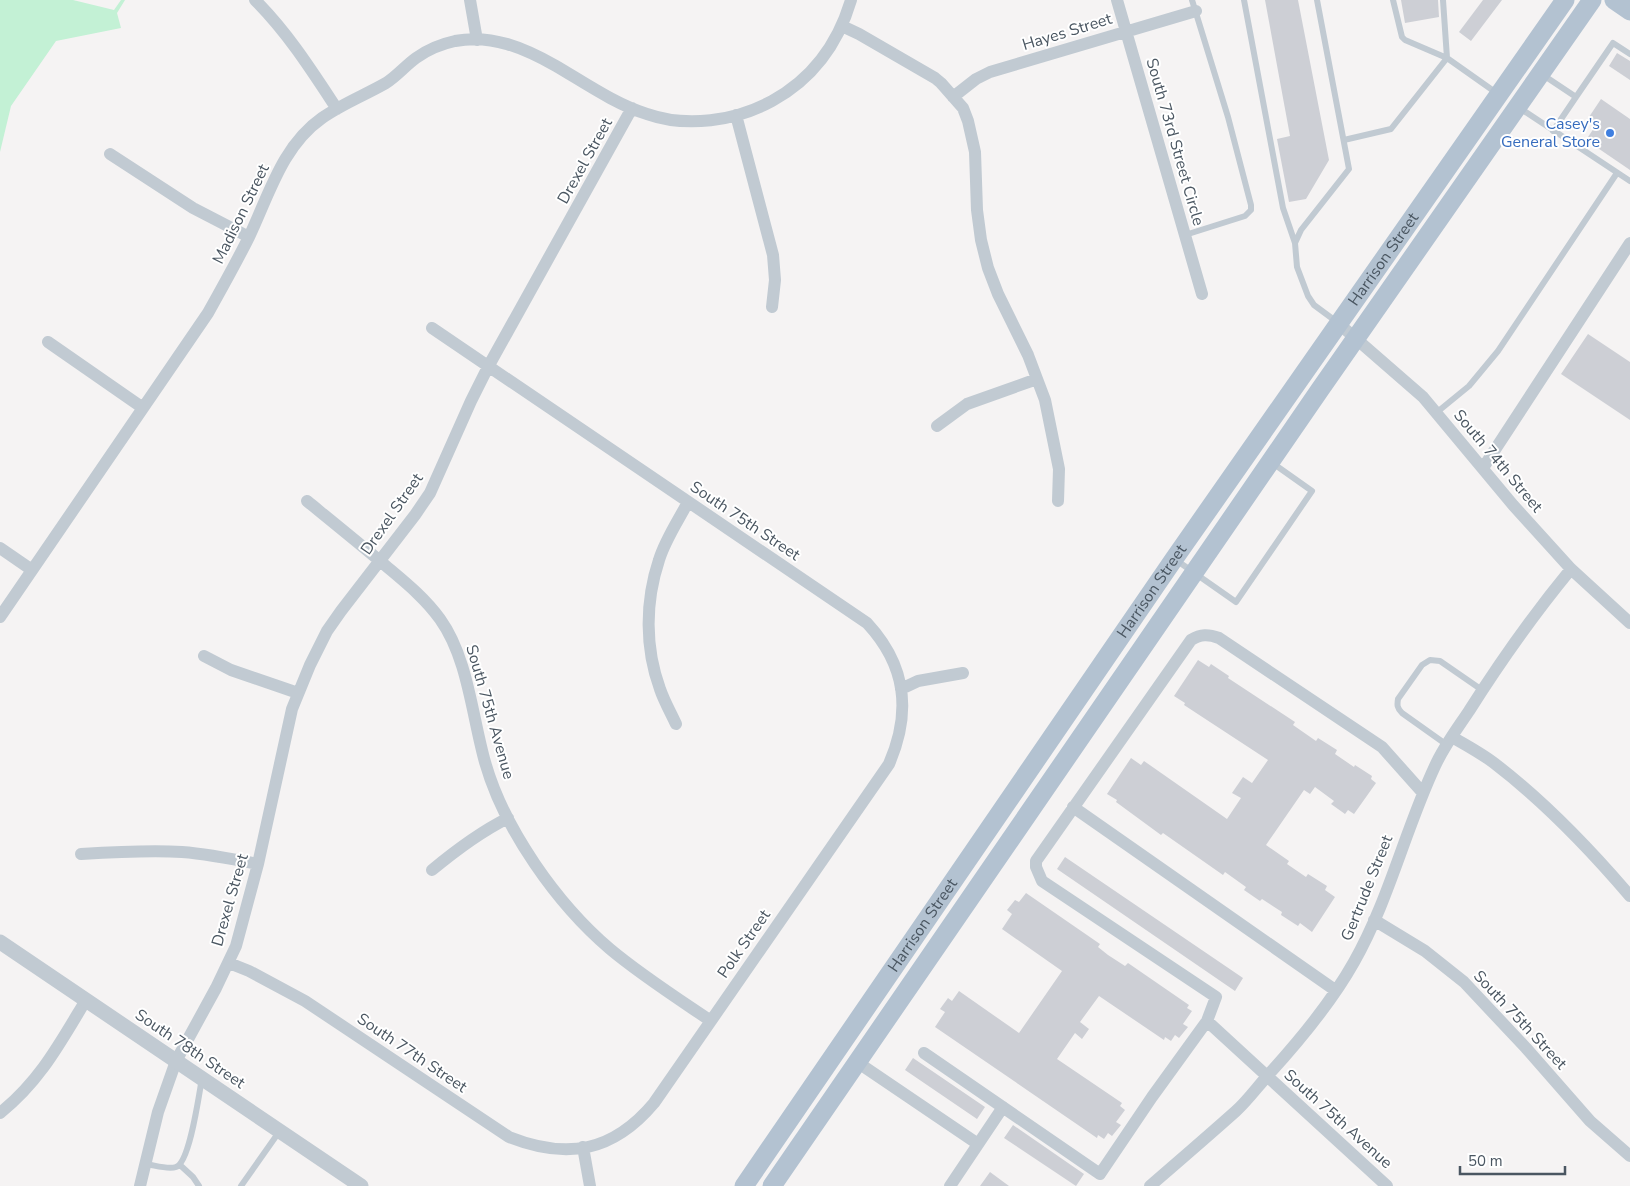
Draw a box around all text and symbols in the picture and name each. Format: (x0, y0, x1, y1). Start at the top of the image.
street label: Hayes Street (1019, 8, 1115, 56)
street label: South 73rd Street Circle (1141, 56, 1209, 228)
place label: Casey's General Store (1501, 113, 1600, 153)
street label: Drexel Street (552, 114, 618, 208)
marker: Casey's General Store (1604, 127, 1616, 139)
street label: Madison Street (207, 160, 275, 268)
street label: Harrison Street (1343, 208, 1424, 310)
street label: South 74th Street (1448, 405, 1548, 517)
street label: Drexel Street (356, 468, 429, 559)
street label: South 75th Street (686, 476, 805, 566)
street label: Harrison Street (1112, 540, 1192, 643)
street label: South 75th Avenue (460, 642, 520, 782)
street label: Gertrude Street (1336, 832, 1398, 944)
street label: Drexel Street (206, 851, 254, 949)
street label: Harrison Street (883, 874, 963, 977)
street label: Polk Street (712, 905, 776, 983)
street label: South 75th Street (1468, 966, 1572, 1075)
street label: South 78th Street (131, 1004, 250, 1094)
street label: South 77th Street (353, 1008, 472, 1098)
street label: South 75th Avenue (1279, 1064, 1397, 1174)
scale bar (1460, 1144, 1565, 1176)
text: 50 m (1468, 1151, 1503, 1171)

